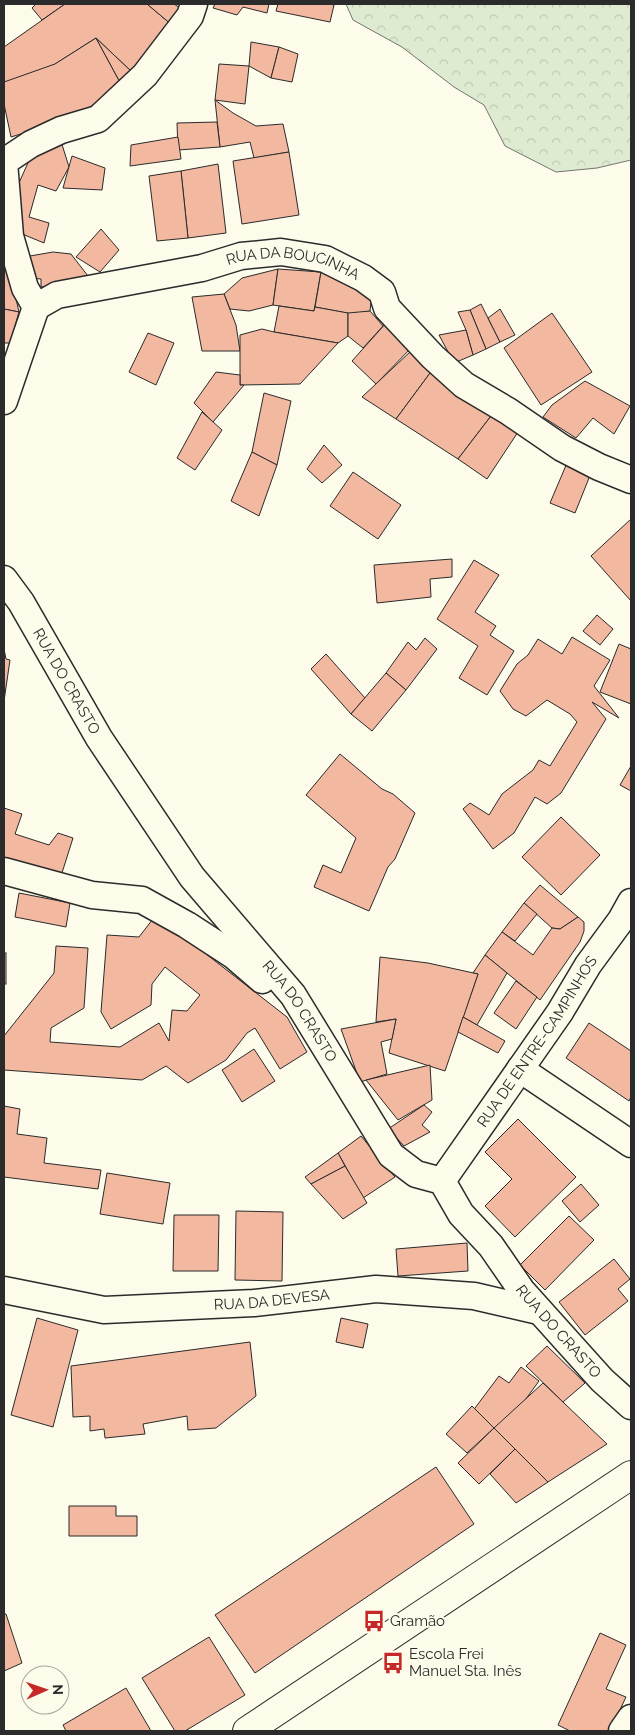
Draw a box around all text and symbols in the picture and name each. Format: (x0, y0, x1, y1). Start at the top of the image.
street label: RUA DA BOUCINHA (224, 243, 363, 284)
street label: RUA DO CRASTO (29, 625, 104, 737)
street label: RUA DE ENTRE-CAMPINHOS (473, 952, 601, 1131)
street label: RUA DO CRASTO (258, 957, 341, 1065)
street label: RUA DO CRASTO (512, 1282, 605, 1382)
street label: RUA DA DEVESA (213, 1285, 331, 1314)
bus stop icon: Gramão (361, 1608, 387, 1634)
place label: Gramão (390, 1612, 445, 1630)
place label: Escola Frei Manuel Sta. Inês (409, 1645, 522, 1680)
bus stop icon: Escola Frei Manuel Sta. Inês (380, 1650, 406, 1676)
north arrow (20, 1665, 70, 1715)
text: N (50, 1684, 66, 1695)

